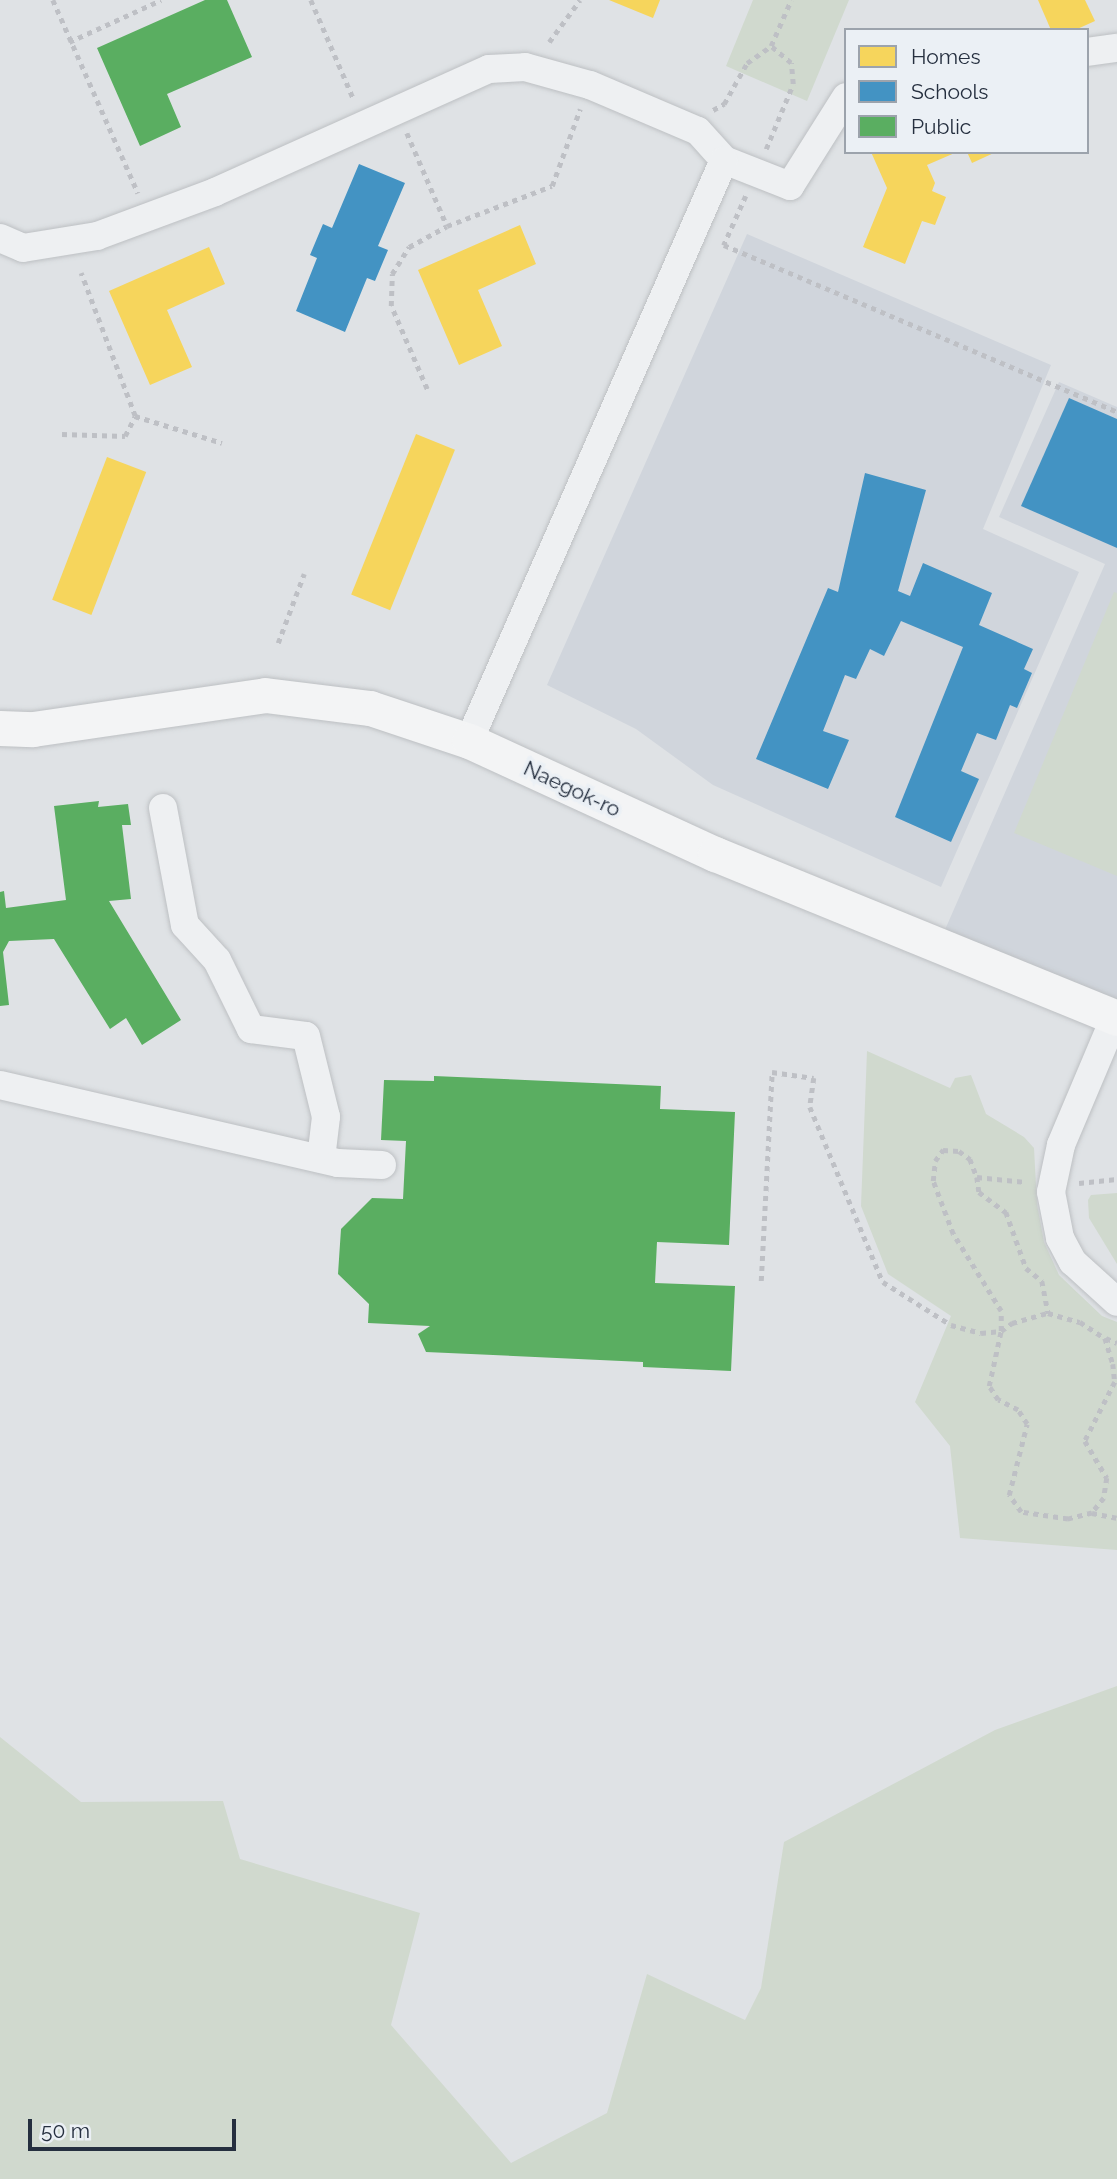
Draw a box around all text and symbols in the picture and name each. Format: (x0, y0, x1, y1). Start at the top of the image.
legend (844, 28, 1089, 154)
text: Homes (911, 44, 981, 69)
text: Schools (911, 79, 988, 104)
text: Public (911, 114, 971, 139)
street label: Naegok-ro (520, 756, 624, 822)
scale bar (32, 2106, 240, 2150)
text: 50 m (41, 2118, 90, 2143)

